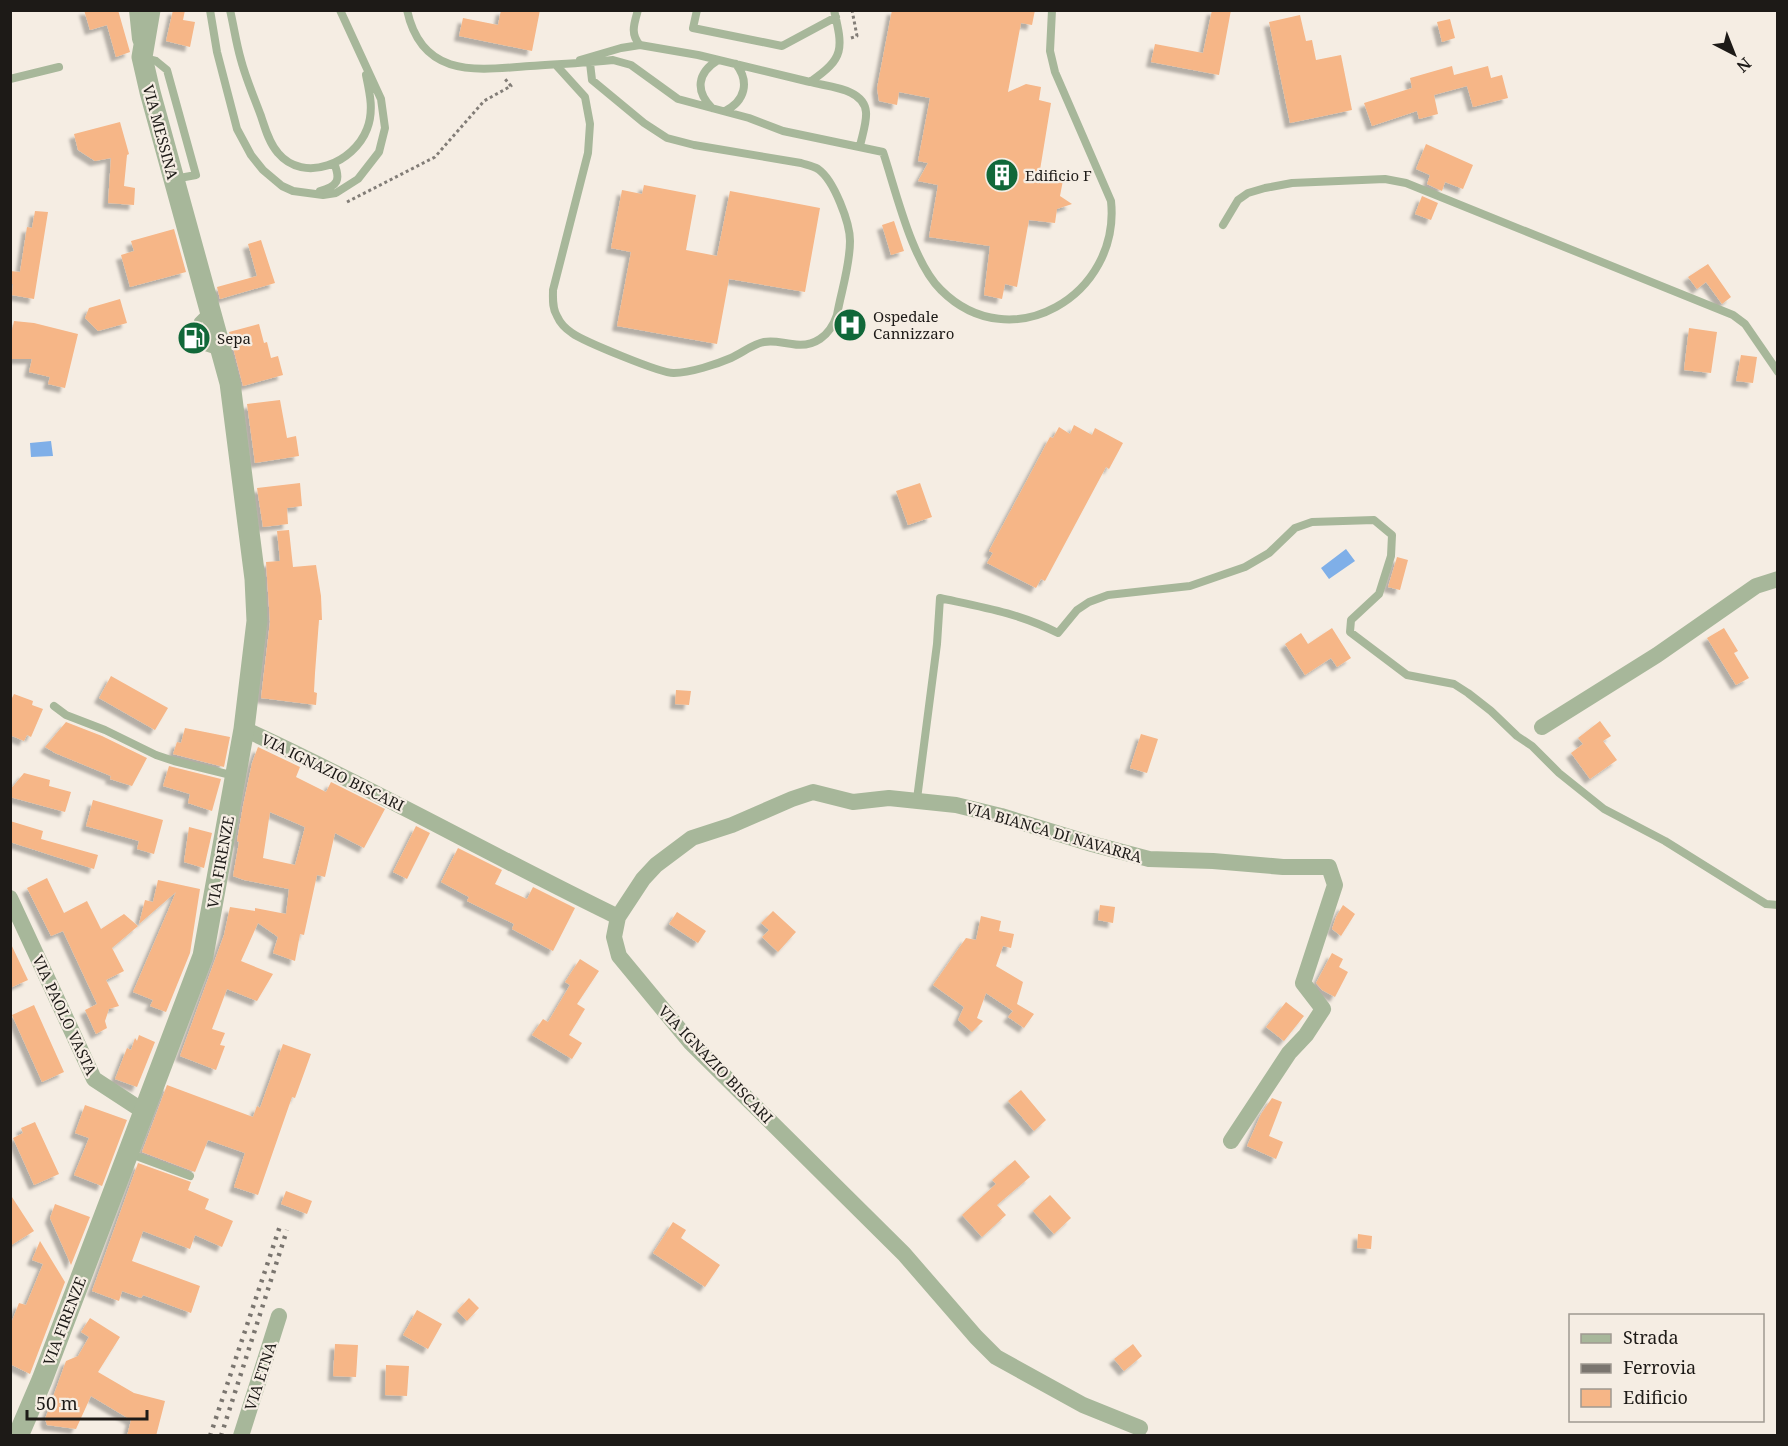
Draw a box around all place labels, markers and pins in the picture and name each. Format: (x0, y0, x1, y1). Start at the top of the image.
building icon: Edificio F (984, 157, 1020, 193)
place label: Edificio F (1025, 165, 1092, 185)
place label: Ospedale Cannizzaro (873, 306, 954, 343)
hospital icon: Ospedale Cannizzaro (832, 307, 868, 343)
fuel station icon: Sepa (176, 320, 212, 356)
place label: Sepa (217, 328, 251, 348)

